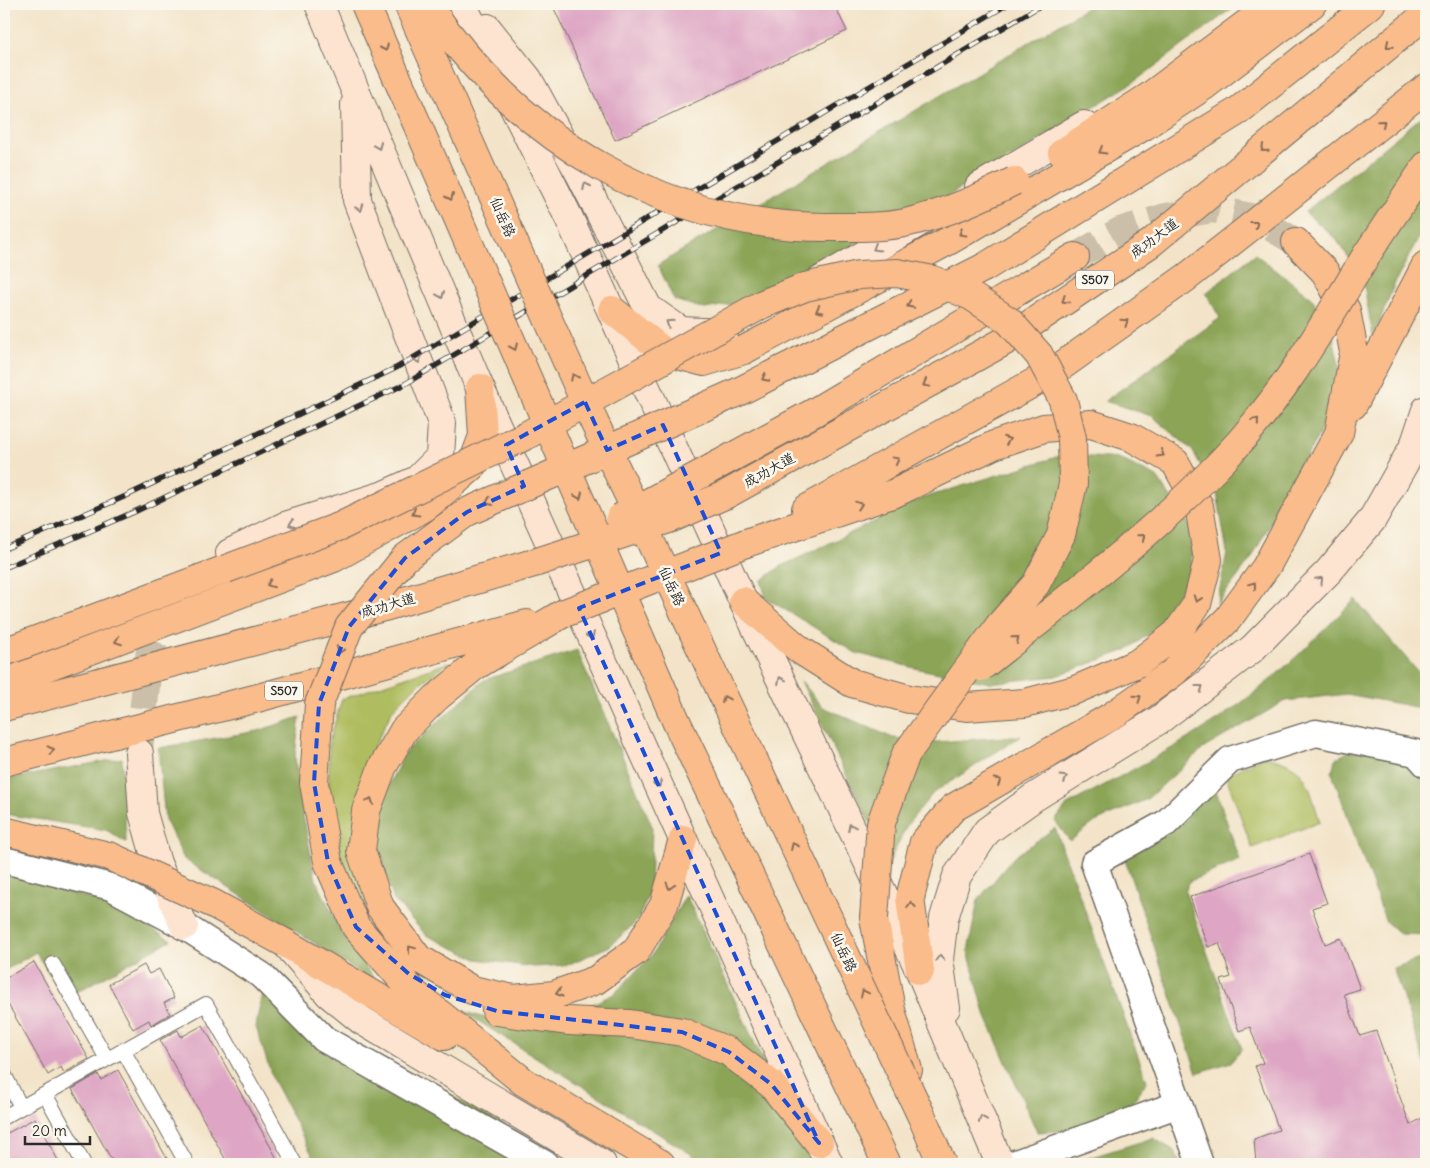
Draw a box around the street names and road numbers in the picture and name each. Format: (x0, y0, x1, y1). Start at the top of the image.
street label: 仙岳路 (486, 194, 520, 240)
street label: 成功大道 (1126, 214, 1182, 262)
road number: S507 (1076, 270, 1114, 290)
street label: 成功大道 (740, 449, 798, 491)
street label: 仙岳路 (655, 563, 689, 609)
street label: 成功大道 (359, 589, 417, 621)
road number: S507 (265, 681, 303, 700)
street label: 仙岳路 (827, 929, 861, 975)

